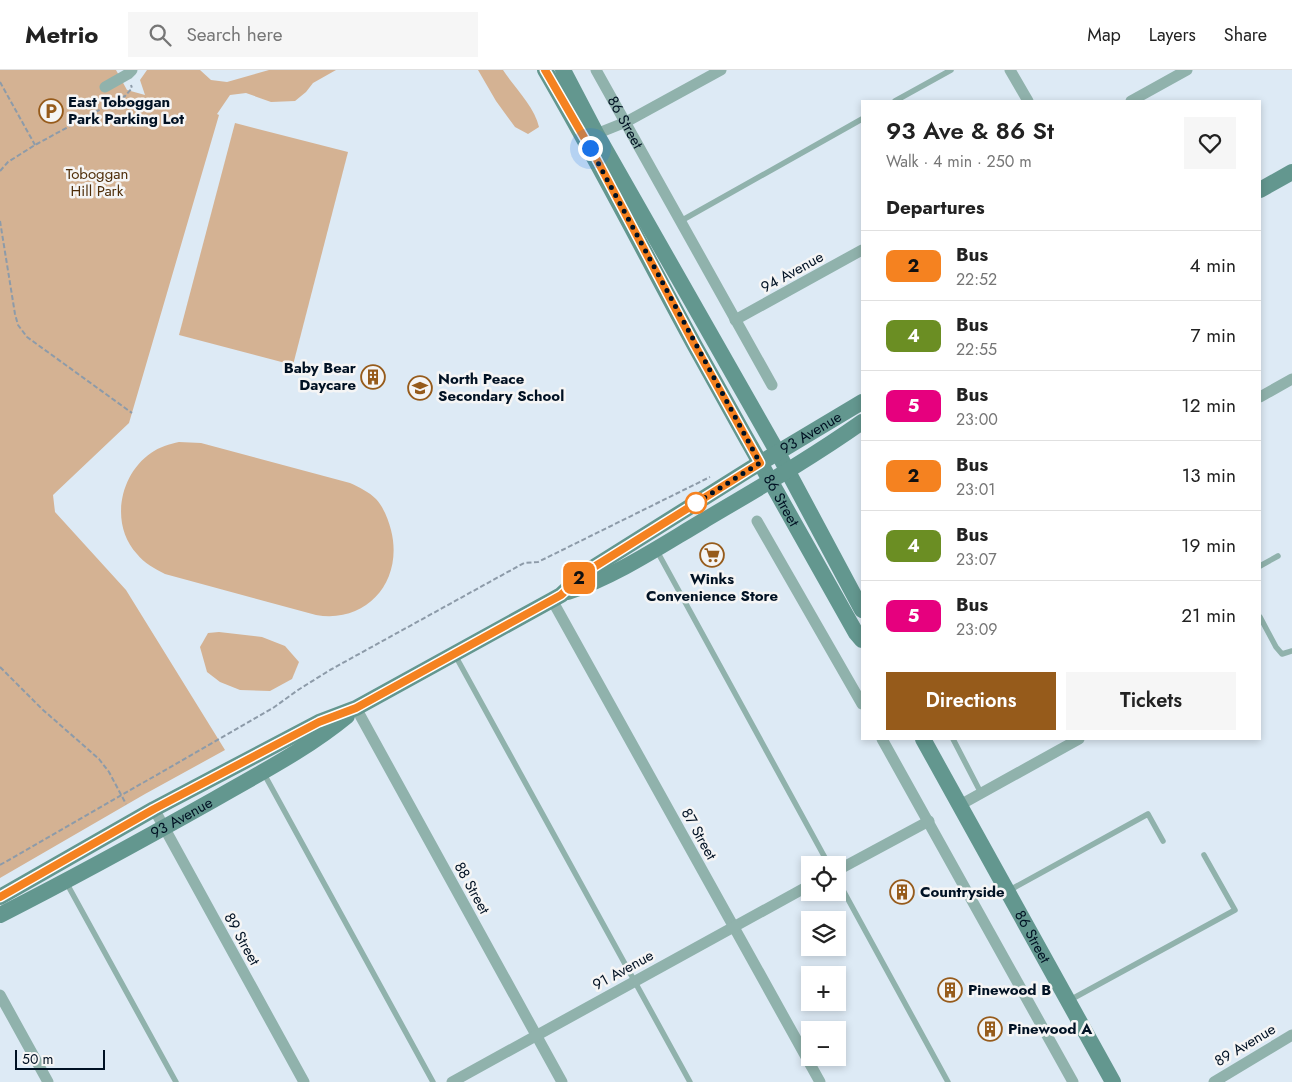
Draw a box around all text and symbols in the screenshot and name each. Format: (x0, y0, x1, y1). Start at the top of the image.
search box (128, 12, 478, 57)
text: Metrio (25, 17, 98, 52)
icon: search (146, 21, 174, 49)
text: Search here (186, 21, 283, 48)
text: Map (1087, 22, 1121, 48)
text: Layers (1149, 22, 1196, 48)
text: Share (1224, 22, 1267, 48)
place label: East Toboggan Park Parking Lot (68, 91, 184, 130)
street label: 86 Street (602, 92, 649, 153)
parking icon: East Toboggan Park Parking Lot (38, 98, 64, 124)
text: 93 Ave & 86 St (886, 113, 1054, 148)
button: heart (1184, 117, 1236, 169)
your location (578, 136, 603, 161)
text: Walk · 4 min · 250 m (886, 150, 1032, 173)
park label: Toboggan Hill Park (66, 163, 128, 202)
text: Departures (886, 194, 985, 221)
text: Bus (956, 241, 988, 268)
street label: 94 Avenue (757, 246, 828, 298)
text: 4 min (1189, 252, 1236, 279)
text: 2 (908, 253, 919, 279)
text: 22:52 (956, 268, 997, 291)
text: Bus (956, 311, 988, 338)
text: 7 min (1191, 322, 1236, 349)
text: 4 (907, 323, 920, 349)
text: 22:55 (956, 338, 997, 361)
place label: Baby Bear Daycare (284, 357, 357, 396)
building icon: Baby Bear Daycare (360, 364, 386, 390)
place label: North Peace Secondary School (438, 368, 564, 407)
school or university icon: North Peace Secondary School (407, 375, 433, 401)
text: Bus (956, 381, 988, 408)
text: 12 min (1181, 392, 1236, 419)
text: 5 (908, 393, 919, 419)
street label: 93 Avenue (776, 406, 846, 460)
text: 23:00 (956, 408, 998, 431)
text: Bus (956, 451, 988, 478)
text: 13 min (1182, 462, 1236, 489)
text: 2 (908, 463, 919, 489)
street label: 86 Street (758, 470, 805, 531)
text: 23:01 (956, 478, 995, 501)
unlabelled marker (685, 492, 707, 514)
text: Bus (956, 521, 988, 548)
text: 19 min (1181, 532, 1236, 559)
text: 4 (907, 533, 920, 559)
supermarket icon: Winks Convenience Store (699, 542, 725, 568)
text: 23:07 (956, 548, 997, 571)
line badge: 2 (563, 562, 595, 594)
text: 2 (573, 565, 585, 591)
place label: Winks Convenience Store (646, 568, 779, 607)
text: Bus (956, 591, 988, 618)
text: 21 min (1181, 602, 1236, 629)
text: 5 (908, 603, 919, 629)
text: 23:09 (956, 618, 997, 641)
button: Directions (886, 672, 1056, 730)
button: Tickets (1066, 672, 1236, 730)
street label: 93 Avenue (146, 791, 217, 844)
street label: 87 Street (676, 804, 722, 864)
map controls (801, 856, 846, 1066)
button: locate (801, 856, 846, 901)
street label: 88 Street (449, 858, 496, 918)
building icon: Countryside (889, 879, 915, 905)
place label: Countryside (920, 881, 1005, 903)
street label: 86 Street (1009, 906, 1056, 967)
street label: 89 Street (219, 909, 266, 970)
button: layers (801, 911, 846, 956)
street label: 91 Avenue (589, 944, 658, 996)
button: + (801, 966, 846, 1011)
building icon: Pinewood B (937, 977, 963, 1003)
place label: Pinewood B (968, 979, 1051, 1001)
building icon: Pinewood A (977, 1016, 1003, 1042)
place label: Pinewood A (1008, 1018, 1093, 1040)
street label: 89 Avenue (1210, 1018, 1280, 1072)
button: − (801, 1021, 846, 1066)
scale bar (15, 1047, 105, 1070)
text: 50 m (22, 1049, 53, 1069)

